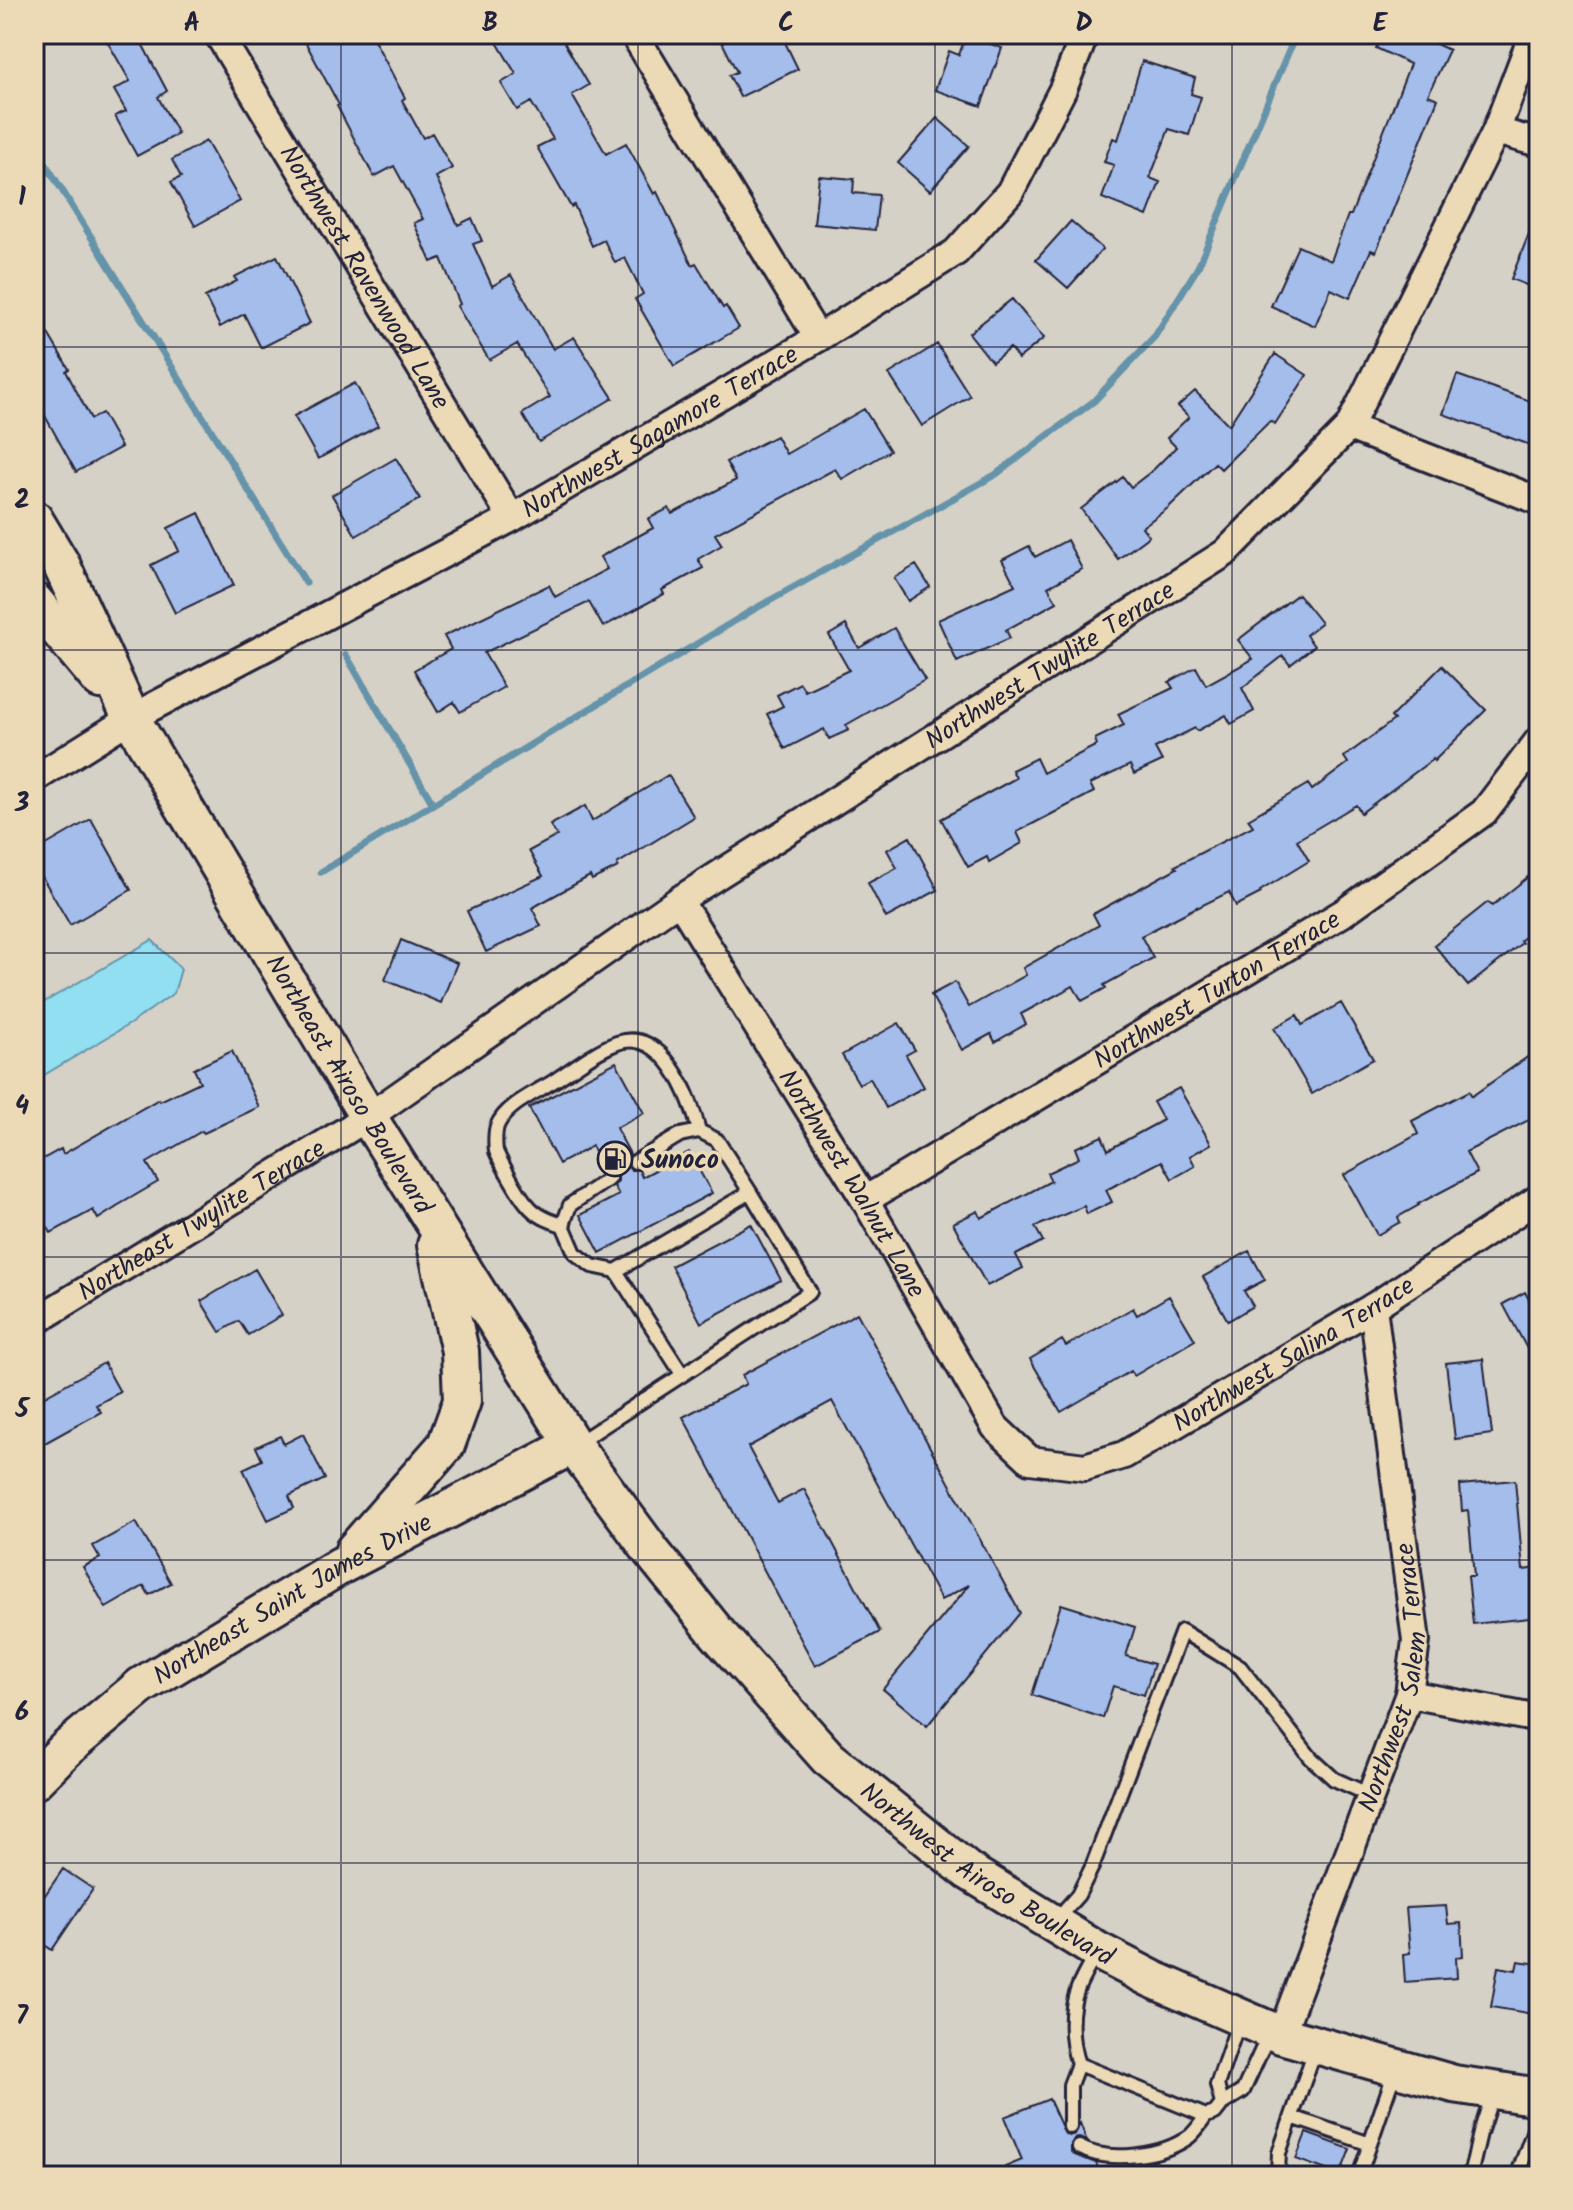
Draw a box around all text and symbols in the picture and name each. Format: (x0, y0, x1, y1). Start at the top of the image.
text: A (184, 3, 200, 45)
text: B (482, 3, 498, 45)
text: C (778, 3, 794, 45)
text: D (1075, 3, 1093, 45)
text: E (1373, 3, 1389, 45)
street label: Northwest Ravenwood Lane (267, 137, 461, 418)
text: 1 (18, 177, 26, 219)
street label: Northwest Sagamore Terrace (514, 335, 807, 531)
text: 2 (14, 480, 30, 522)
street label: Northwest Twylite Terrace (917, 571, 1184, 762)
text: 3 (14, 783, 29, 825)
street label: Northwest Turton Terrace (1086, 900, 1350, 1081)
street label: Northeast Airoso Boulevard (253, 947, 443, 1224)
street label: Northwest Walnut Lane (766, 1061, 936, 1307)
text: 4 (15, 1086, 29, 1128)
street label: Northeast Twylite Terrace (70, 1129, 334, 1313)
fuel station icon: Sunoco (596, 1140, 634, 1178)
place label: Sunoco (641, 1140, 719, 1182)
street label: Northwest Salina Terrace (1165, 1266, 1424, 1445)
text: 5 (14, 1389, 30, 1431)
street label: Northeast Saint James Drive (145, 1503, 440, 1697)
street label: Northwest Salem Terrace (1347, 1540, 1440, 1819)
text: 6 (15, 1692, 29, 1734)
street label: Northwest Airoso Boulevard (850, 1772, 1122, 1979)
text: 7 (16, 1996, 29, 2038)

